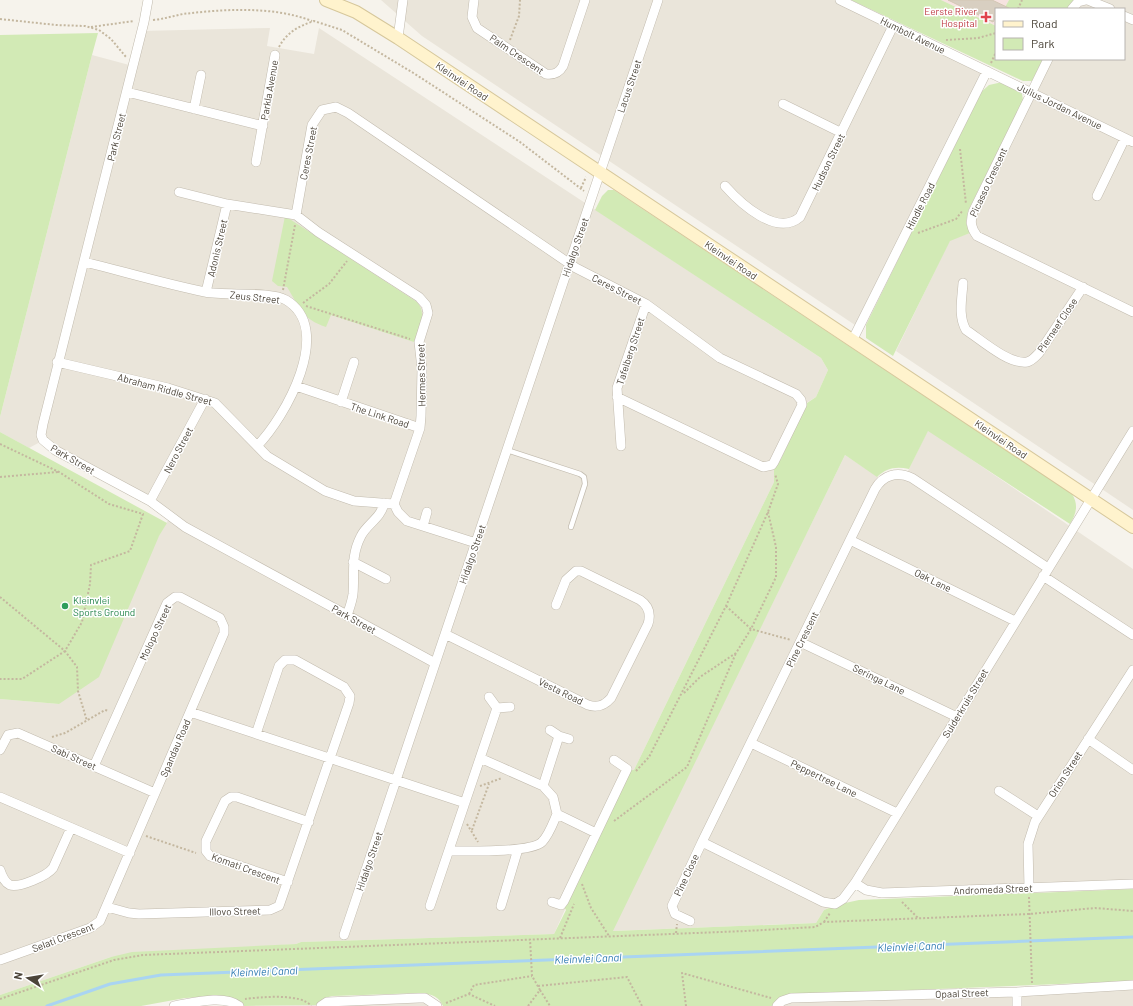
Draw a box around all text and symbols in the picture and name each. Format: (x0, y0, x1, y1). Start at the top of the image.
place label: Eerste River Hospital (924, 5, 977, 29)
legend (995, 8, 1125, 60)
marker: Eerste River Hospital (980, 11, 992, 23)
street label: Humbolt Avenue (879, 14, 947, 56)
text: Road (1031, 16, 1058, 30)
street label: Palm Crescent (488, 31, 547, 77)
text: Park (1031, 36, 1055, 50)
street label: Lacus Street (614, 57, 644, 114)
street label: Parkla Avenue (258, 59, 280, 121)
street label: Kleinvlei Road (434, 59, 490, 103)
street label: Julius Jordan Avenue (1016, 80, 1104, 132)
street label: Park Street (104, 111, 128, 162)
street label: Ceres Street (297, 125, 319, 181)
street label: Hudson Street (809, 131, 847, 193)
street label: Picasso Crescent (967, 145, 1009, 219)
street label: Hindle Road (903, 180, 937, 232)
street label: Hidalgo Street (559, 215, 591, 278)
street label: Adonis Street (205, 218, 230, 278)
street label: Kleinvlei Road (703, 238, 759, 282)
street label: Ceres Street (590, 271, 644, 307)
street label: Zeus Street (229, 288, 281, 306)
street label: Pierneef Close (1034, 296, 1080, 354)
street label: Tafelberg Street (613, 315, 647, 386)
street label: Hermes Street (414, 343, 428, 407)
street label: Abraham Riddle Street (116, 371, 214, 408)
street label: The Link Road (349, 400, 411, 430)
street label: Kleinvlei Road (973, 417, 1029, 461)
street label: Nero Street (161, 425, 195, 475)
street label: Park Street (49, 442, 98, 477)
street label: Hidalgo Street (456, 522, 488, 585)
street label: Oak Lane (913, 566, 953, 594)
place label: Kleinvlei Sports Ground (73, 594, 135, 618)
marker: Kleinvlei Sports Ground (60, 601, 70, 611)
street label: Molopo Street (137, 602, 173, 662)
street label: Park Street (330, 602, 379, 636)
street label: Pine Crescent (783, 609, 821, 669)
street label: Seringa Lane (851, 661, 907, 697)
street label: Suiderkruis Street (940, 666, 991, 740)
street label: Vesta Road (537, 675, 585, 707)
street label: Spandau Road (157, 717, 193, 779)
street label: Sabi Street (50, 742, 99, 772)
street label: Orion Street (1046, 748, 1085, 799)
street label: Peppertree Lane (789, 757, 859, 799)
street label: Hidalgo Street (353, 829, 385, 892)
street label: Komati Crescent (210, 850, 282, 886)
street label: Pine Close (671, 852, 701, 898)
street label: Andromeda Street (953, 882, 1033, 896)
street label: Illovo Street (209, 905, 261, 917)
street label: Selati Crescent (30, 919, 96, 954)
water label: Kleinvlei Canal (877, 938, 945, 954)
water label: Kleinvlei Canal (554, 950, 622, 966)
north arrow (8, 958, 48, 998)
water label: Kleinvlei Canal (230, 963, 298, 979)
text: N (11, 971, 25, 981)
street label: Opaal Street (935, 986, 989, 1000)

